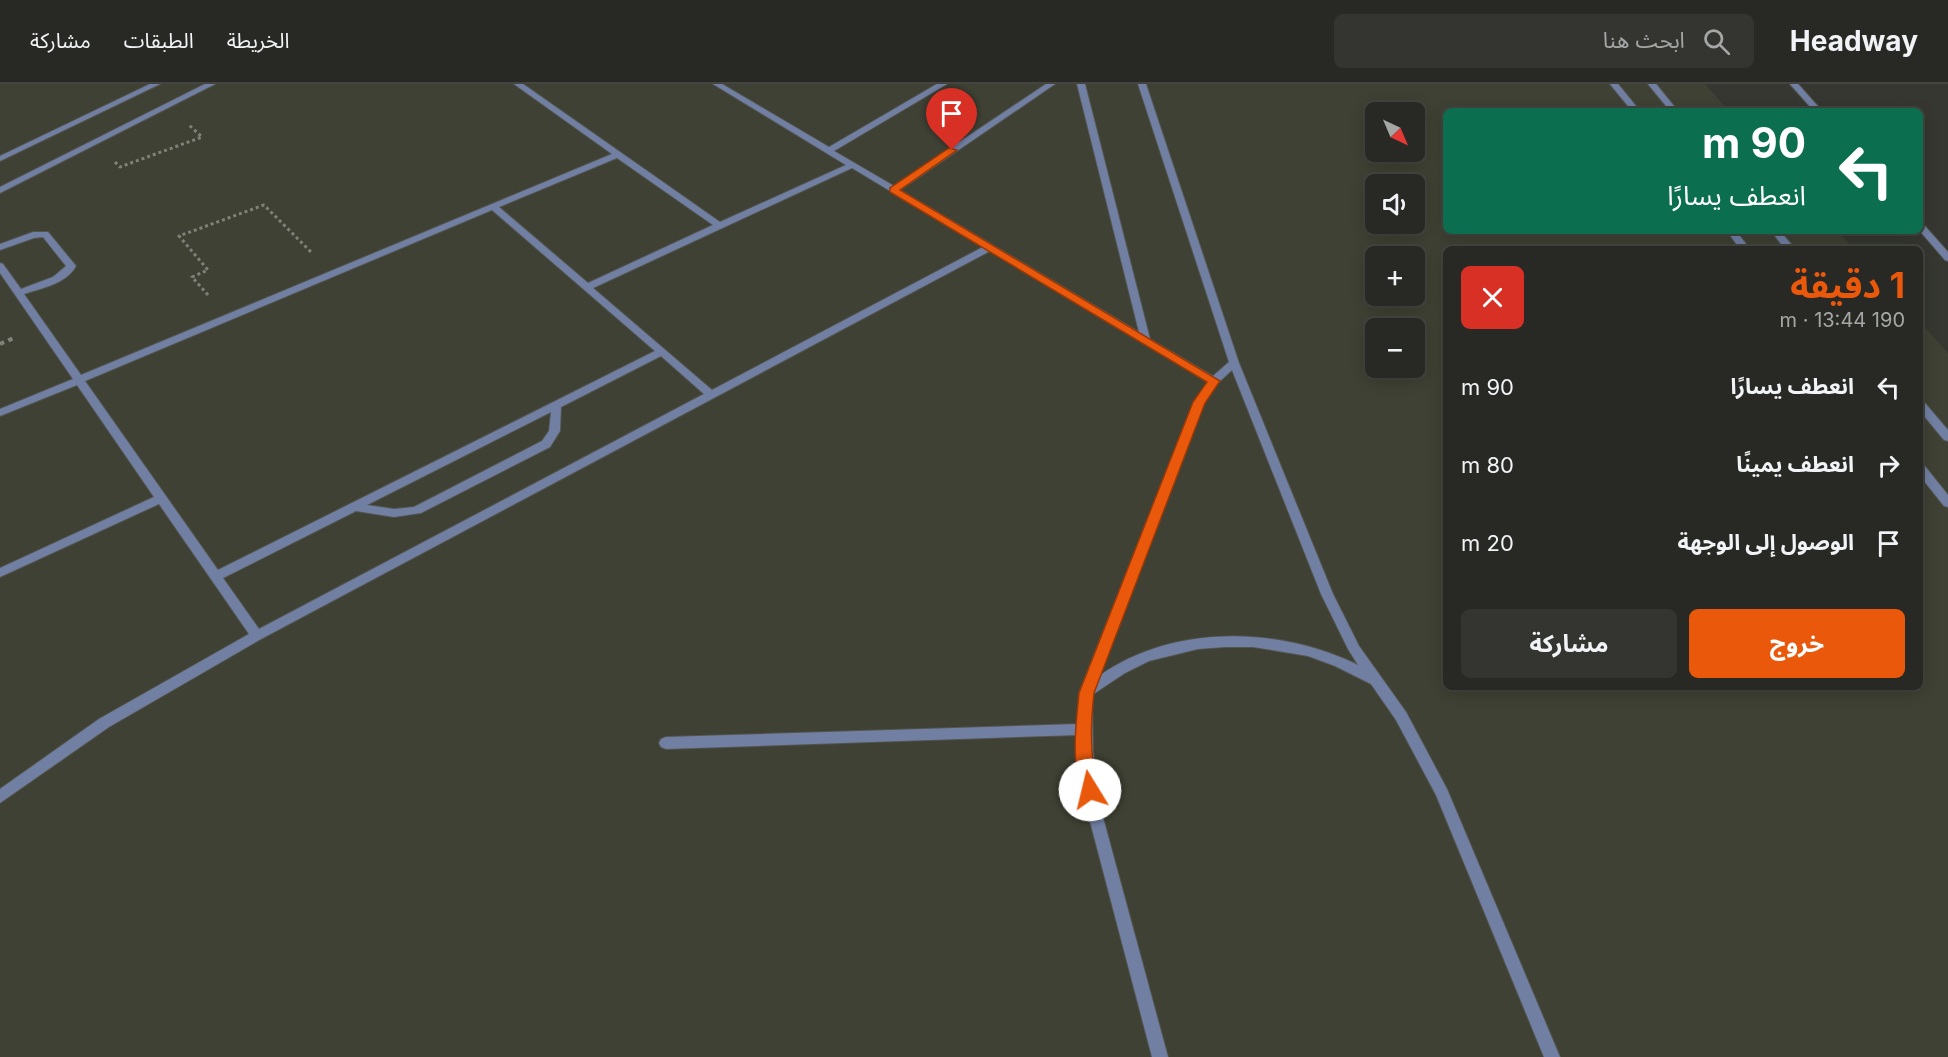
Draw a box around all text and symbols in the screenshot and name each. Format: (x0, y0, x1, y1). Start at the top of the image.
search box (1334, 14, 1754, 68)
text: Headway (1790, 24, 1918, 58)
icon: search (1700, 25, 1733, 58)
text: ابحث هنا (1603, 27, 1685, 53)
text: مشاركة (30, 28, 91, 53)
text: الطبقات (124, 28, 194, 53)
text: الخريطة (227, 28, 290, 53)
pin (926, 88, 977, 150)
icon: arrive (935, 97, 968, 130)
north arrow (1365, 102, 1425, 162)
map controls (1365, 102, 1425, 378)
text: 90 m (1702, 117, 1806, 168)
icon: left (1827, 132, 1905, 210)
button: sound (1365, 174, 1425, 234)
text: انعطف يسارًا (1667, 179, 1806, 212)
button: + (1365, 246, 1425, 306)
text: 1 دقيقة (1790, 263, 1905, 307)
button: close (1461, 266, 1524, 329)
text: 190 m · 13:44 (1780, 308, 1905, 332)
button: − (1365, 318, 1425, 378)
icon: left (1872, 371, 1905, 404)
text: انعطف يسارًا (1731, 373, 1854, 399)
text: 90 m (1461, 374, 1514, 400)
icon: right (1872, 449, 1905, 482)
text: انعطف يمينًا (1736, 451, 1854, 477)
text: 80 m (1461, 452, 1514, 478)
icon: arrive (1872, 527, 1905, 560)
text: الوصول إلى الوجهة (1677, 529, 1854, 555)
text: 20 m (1461, 530, 1514, 556)
button: مشاركة (1461, 609, 1677, 678)
button: خروج (1689, 609, 1905, 678)
position arrow (1058, 758, 1122, 822)

